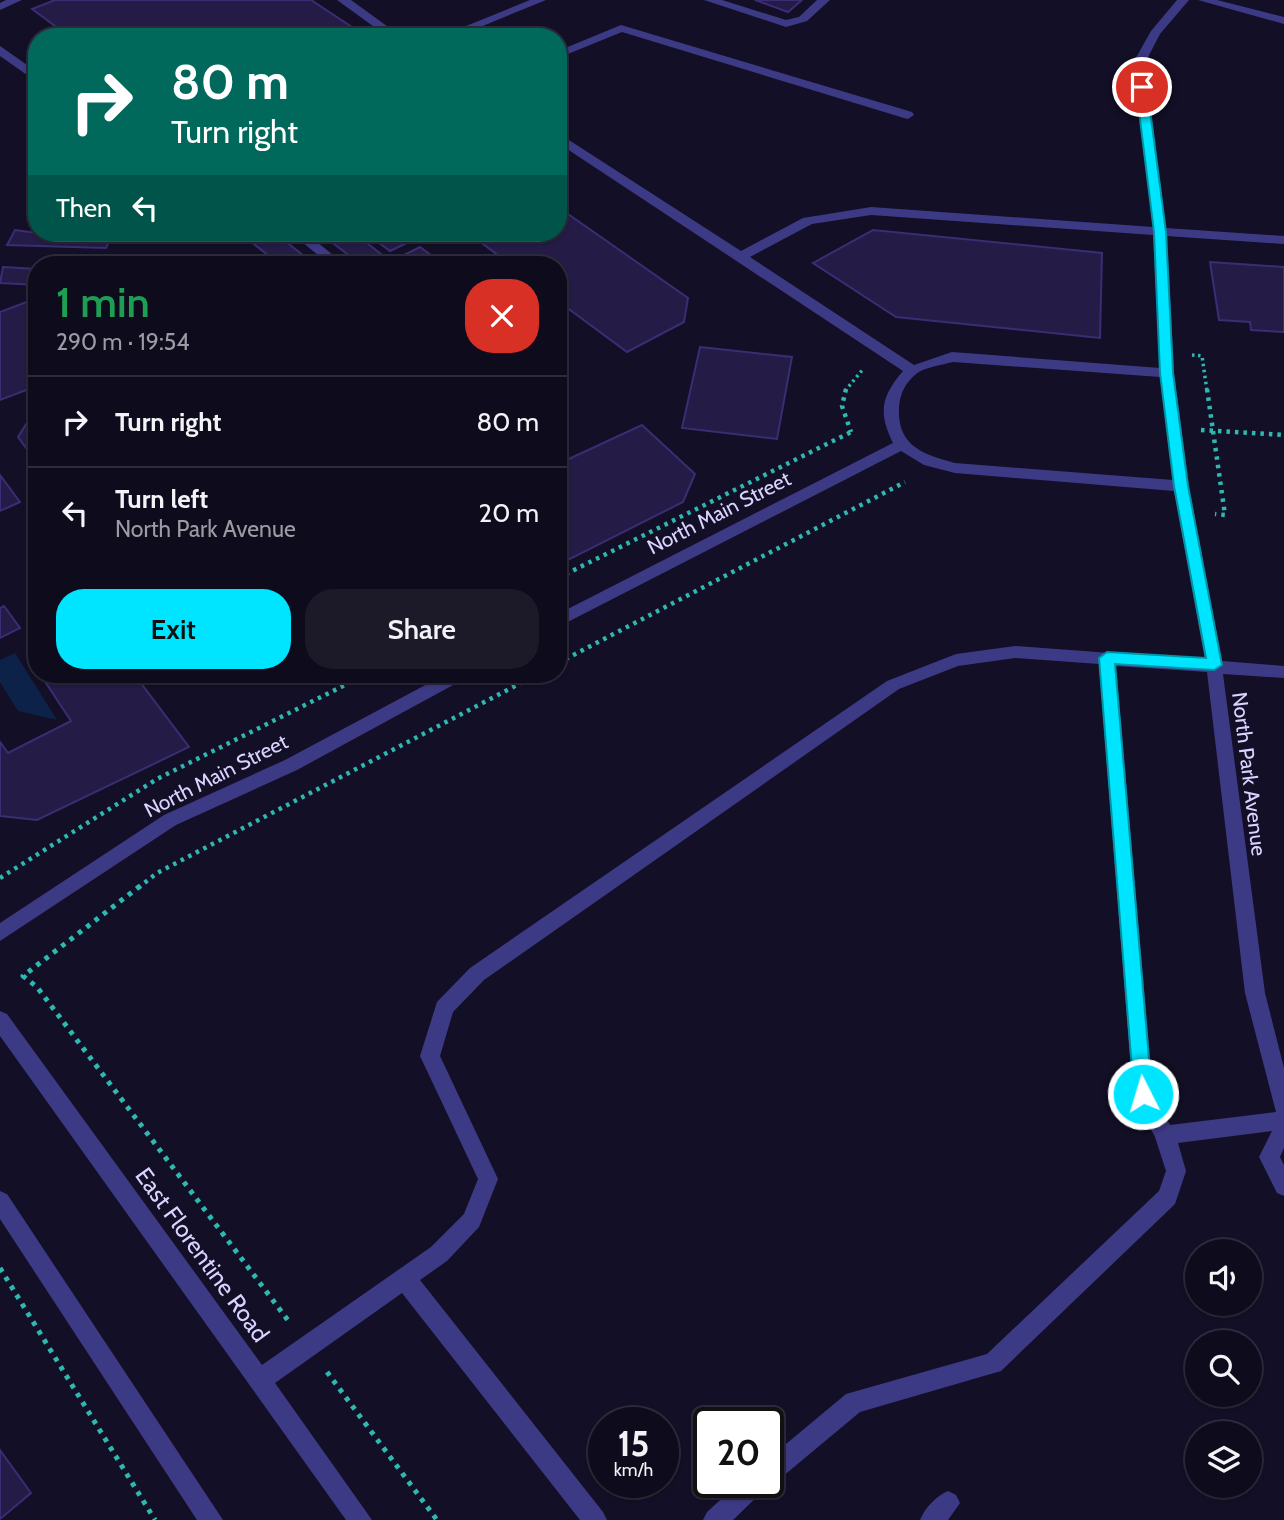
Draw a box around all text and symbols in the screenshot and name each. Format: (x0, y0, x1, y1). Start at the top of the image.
text: 80 m (171, 52, 289, 111)
icon: right (56, 56, 147, 147)
pin (1112, 57, 1172, 117)
icon: arrive (1123, 68, 1161, 106)
text: Turn right (171, 112, 298, 151)
icon: left (126, 189, 164, 227)
text: Then (56, 192, 112, 224)
text: 1 min (56, 276, 150, 328)
button: close (465, 279, 539, 353)
text: 290 m · 19:54 (56, 328, 189, 356)
icon: right (56, 403, 94, 441)
text: Turn right (115, 406, 221, 438)
text: 80 m (476, 406, 539, 438)
street label: North Main Street (643, 466, 795, 560)
text: Turn left (115, 483, 208, 515)
icon: left (56, 494, 94, 532)
text: 20 m (479, 497, 539, 529)
text: North Park Avenue (115, 515, 296, 543)
button: Exit (56, 589, 291, 669)
button: Share (305, 589, 539, 669)
street label: North Park Avenue (1227, 691, 1272, 858)
street label: North Main Street (140, 729, 292, 823)
position arrow (1106, 1057, 1180, 1131)
street label: East Florentine Road (129, 1162, 275, 1348)
map controls (1185, 1239, 1262, 1498)
button: sound (1185, 1239, 1262, 1316)
button: search (1185, 1330, 1262, 1407)
speed limit sign: 20 (693, 1407, 784, 1498)
button: layers (1185, 1421, 1262, 1498)
text: 15 (618, 1422, 649, 1465)
text: km/h (614, 1459, 653, 1481)

